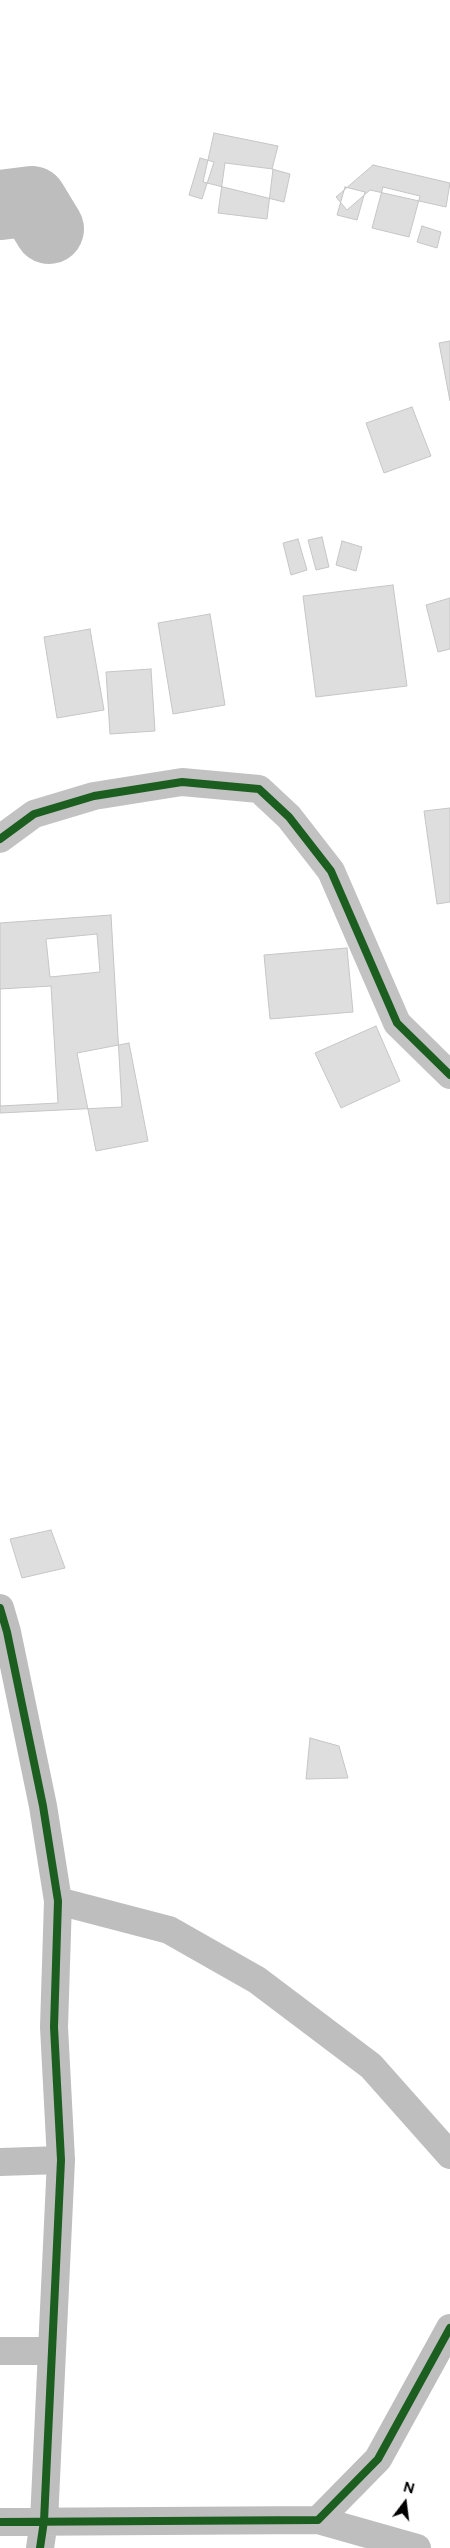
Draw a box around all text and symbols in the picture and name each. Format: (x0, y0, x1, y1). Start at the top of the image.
north arrow (380, 2478, 430, 2528)
text: N (402, 2478, 416, 2498)

